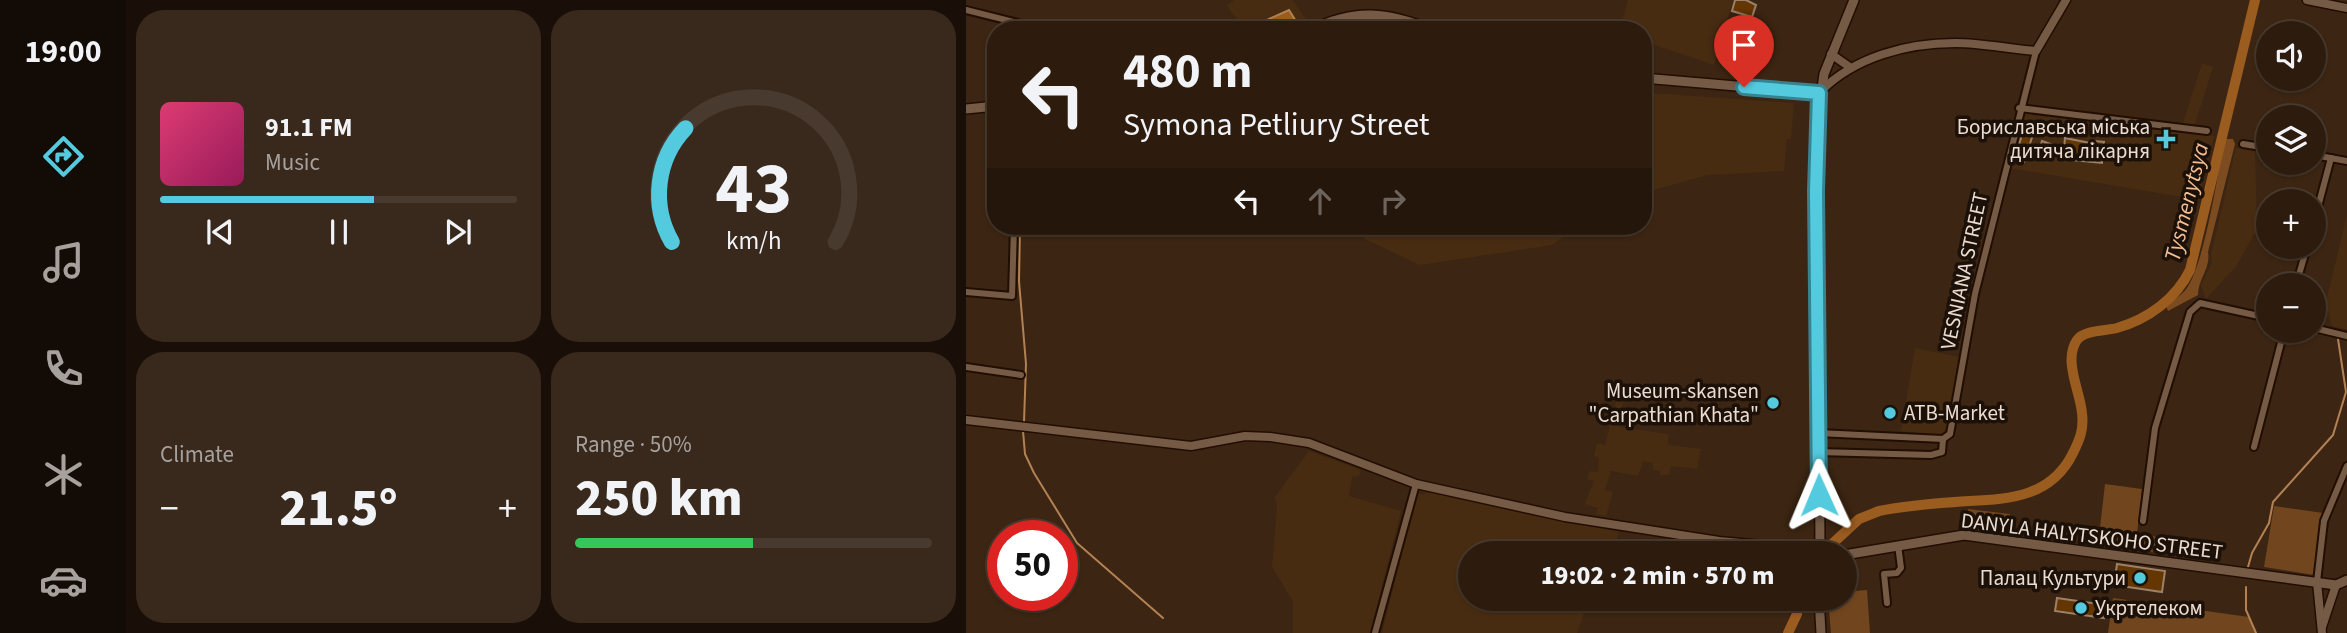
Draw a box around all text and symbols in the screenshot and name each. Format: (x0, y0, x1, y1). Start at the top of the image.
pin (1714, 15, 1774, 87)
map controls (2256, 21, 2326, 343)
button: sound (2256, 21, 2326, 91)
icon: arrive (1725, 26, 1763, 64)
text: 19:00 (24, 29, 102, 75)
text: 480 m (1123, 37, 1252, 107)
icon: left (1008, 49, 1099, 140)
text: Symona Petliury Street (1123, 102, 1430, 148)
button: layers (2256, 105, 2326, 175)
text: 91.1 FM (265, 109, 353, 146)
place label: Бориславська міська дитяча лікарня (1957, 112, 2150, 166)
marker: Бориславська міська дитяча лікарня (2156, 129, 2176, 149)
icon: directions (39, 132, 88, 181)
text: 43 (715, 138, 792, 242)
water label: Tysmenytsya (2156, 139, 2217, 265)
text: Music (265, 146, 320, 179)
icon: left (1228, 182, 1266, 220)
icon: ahead (1301, 182, 1339, 220)
icon: right (1374, 182, 1412, 220)
button: + (2256, 189, 2326, 259)
street label: VESNIANA STREET (1933, 190, 1995, 352)
icon: previous (201, 213, 239, 251)
icon: pause (320, 213, 358, 251)
icon: next (439, 213, 477, 251)
text: km/h (726, 223, 781, 259)
icon: music (39, 238, 88, 287)
button: − (2256, 273, 2326, 343)
icon: phone (39, 344, 88, 393)
place label: Museum-skansen "Carpathian Khata" (1589, 376, 1759, 430)
marker: Museum-skansen "Carpathian Khata" (1765, 395, 1781, 411)
place label: ATB-Market (1904, 398, 2005, 428)
marker: ATB-Market (1882, 405, 1898, 421)
text: Range · 50% (575, 428, 692, 461)
text: Climate (160, 438, 234, 471)
icon: climate (39, 450, 88, 499)
position arrow (1782, 458, 1856, 532)
text: 250 km (575, 462, 743, 536)
text: 21.5° (279, 472, 398, 546)
text: − (160, 482, 179, 536)
text: + (498, 482, 517, 536)
street label: DANYLA HALYTSKOHO STREET (1959, 505, 2225, 567)
speed limit sign: 50 (987, 520, 1078, 611)
icon: car (39, 556, 88, 605)
text: 19:02 · 2 min · 570 m (1541, 557, 1774, 594)
place label: Палац Культури (1980, 563, 2126, 593)
marker: Палац Культури (2132, 570, 2148, 586)
place label: Укртелеком (2095, 593, 2203, 623)
marker: Укртелеком (2073, 600, 2089, 616)

